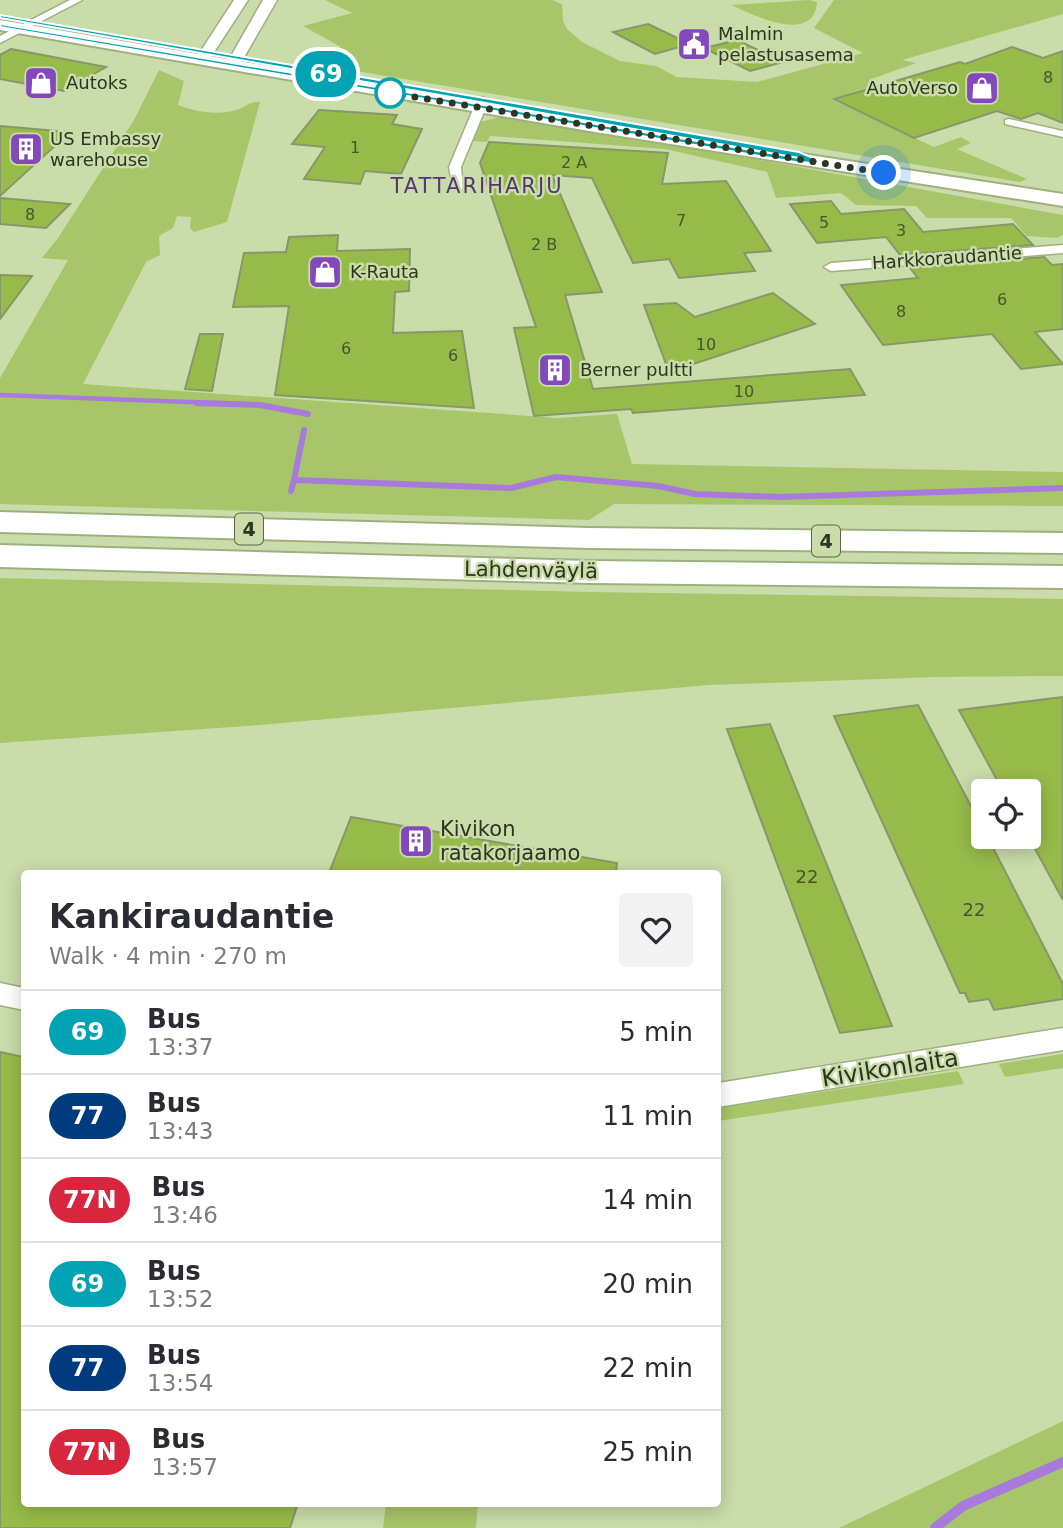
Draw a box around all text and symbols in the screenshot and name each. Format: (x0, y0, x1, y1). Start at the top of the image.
place label: Malmin pelastusasema (718, 23, 854, 65)
public building icon: Malmin pelastusasema (675, 25, 713, 63)
line badge: 69 (294, 51, 358, 97)
text: 69 (309, 60, 343, 88)
shop icon: Autoks (22, 64, 60, 102)
house number: 8 (1043, 68, 1053, 87)
shop icon: AutoVerso (963, 69, 1001, 107)
place label: Autoks (66, 72, 128, 93)
place label: AutoVerso (866, 77, 958, 98)
unlabelled marker (375, 78, 405, 108)
place label: US Embassy warehouse (50, 128, 161, 170)
building icon: US Embassy warehouse (7, 130, 45, 168)
house number: 1 (350, 138, 360, 157)
house number: 2 A (561, 153, 587, 172)
your location (866, 155, 901, 190)
district label: TATTARIHARJU (389, 174, 564, 198)
house number: 8 (25, 205, 35, 224)
house number: 7 (676, 211, 686, 230)
house number: 5 (819, 213, 829, 232)
house number: 3 (896, 221, 906, 240)
house number: 2 B (531, 235, 557, 254)
street label: Harkkoraudantie (871, 242, 1023, 273)
shop icon: K-Rauta (306, 253, 344, 291)
place label: K-Rauta (350, 261, 419, 282)
house number: 6 (997, 290, 1007, 309)
house number: 8 (896, 302, 906, 321)
house number: 10 (696, 335, 716, 354)
house number: 6 (341, 339, 351, 358)
house number: 6 (448, 346, 458, 365)
building icon: Berner pultti (536, 351, 574, 389)
place label: Berner pultti (580, 359, 693, 380)
house number: 10 (734, 382, 754, 401)
road number: 4 (235, 514, 263, 544)
road number: 4 (812, 526, 840, 556)
street label: Lahdenväylä (464, 557, 598, 583)
map controls (971, 779, 1041, 849)
button: locate (971, 779, 1041, 849)
place label: Kivikon ratakorjaamo (440, 817, 580, 865)
building icon: Kivikon ratakorjaamo (397, 822, 435, 860)
house number: 22 (796, 866, 818, 887)
button: heart (619, 893, 693, 967)
text: Kankiraudantie (49, 897, 334, 936)
house number: 22 (963, 899, 985, 920)
text: Walk · 4 min · 270 m (49, 943, 287, 969)
text: Bus (147, 1004, 201, 1034)
text: 5 min (619, 1017, 693, 1047)
text: 69 (71, 1018, 104, 1046)
text: 13:37 (147, 1034, 213, 1060)
street label: Kivikonlaita (819, 1043, 961, 1093)
text: Bus (147, 1088, 201, 1118)
text: 11 min (603, 1101, 693, 1131)
text: 77 (71, 1102, 104, 1130)
text: 13:43 (147, 1118, 213, 1144)
text: Bus (151, 1172, 205, 1202)
text: 14 min (603, 1185, 693, 1215)
text: 77N (63, 1186, 116, 1214)
text: 13:46 (151, 1202, 218, 1228)
text: Bus (147, 1256, 201, 1286)
text: 20 min (603, 1269, 693, 1299)
text: 69 (71, 1270, 104, 1298)
text: 13:52 (147, 1286, 213, 1312)
text: Bus (147, 1340, 201, 1370)
text: 22 min (603, 1353, 693, 1383)
text: 77 (71, 1354, 104, 1382)
text: 13:54 (147, 1370, 213, 1396)
text: Bus (151, 1424, 205, 1454)
text: 25 min (603, 1437, 693, 1467)
text: 77N (63, 1438, 116, 1466)
text: 13:57 (151, 1454, 218, 1480)

